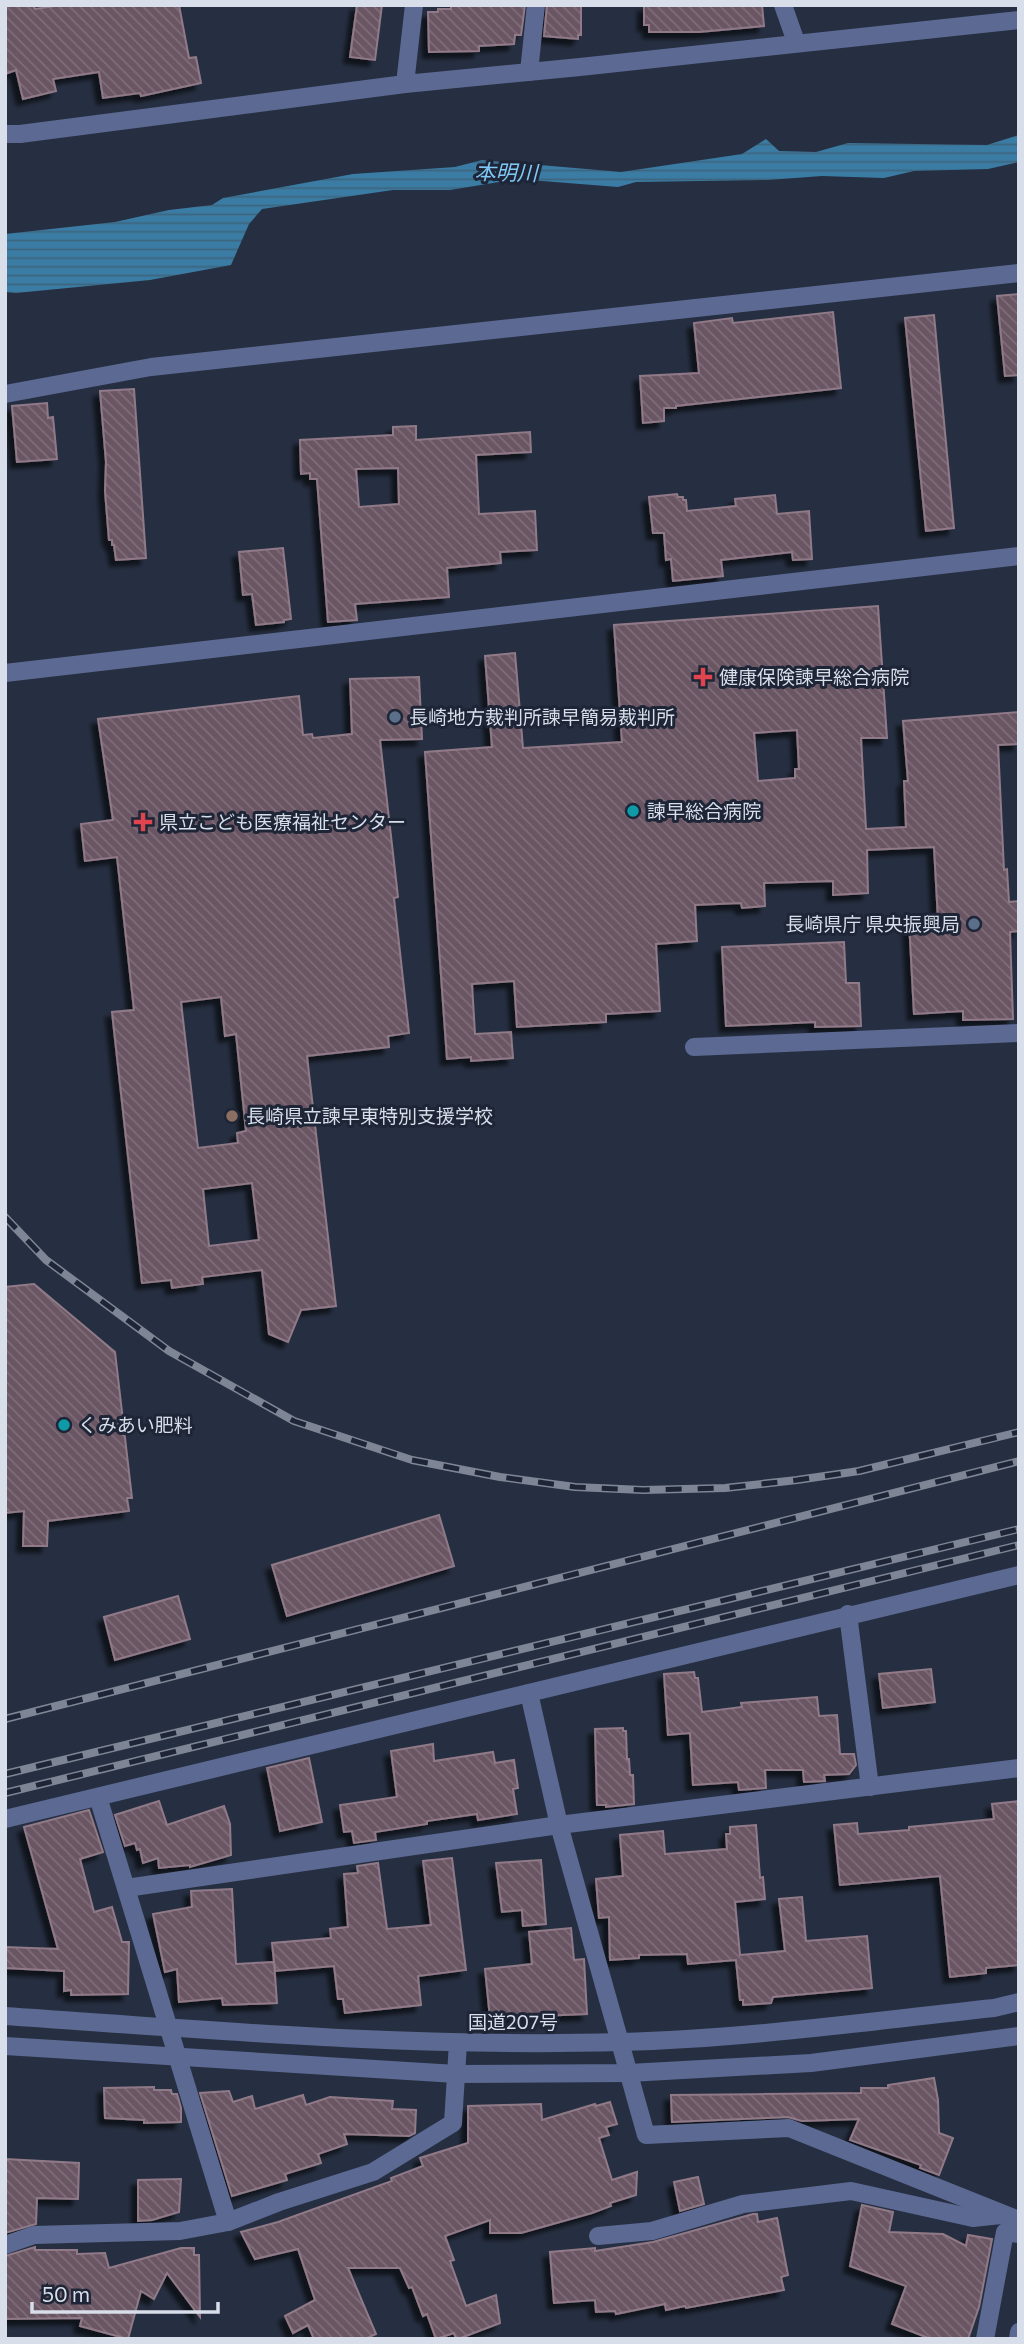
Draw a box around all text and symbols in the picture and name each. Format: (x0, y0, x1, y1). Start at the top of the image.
water label: 本明川 (474, 158, 540, 185)
place label: 健康保険諫早総合病院 (719, 665, 909, 688)
marker: 健康保険諫早総合病院 (693, 667, 713, 687)
place label: 長崎地方裁判所諫早簡易裁判所 (409, 705, 675, 728)
marker: 長崎地方裁判所諫早簡易裁判所 (387, 709, 403, 725)
place label: 諫早総合病院 (647, 799, 761, 822)
marker: 諫早総合病院 (625, 803, 641, 819)
place label: 県立こども医療福祉センター (159, 810, 406, 833)
marker: 県立こども医療福祉センター (133, 812, 153, 832)
place label: 長崎県庁 県央振興局 (785, 912, 960, 935)
marker: 長崎県庁 県央振興局 (966, 916, 982, 932)
place label: 長崎県立諫早東特別支援学校 (246, 1104, 493, 1127)
marker: 長崎県立諫早東特別支援学校 (224, 1108, 240, 1124)
place label: くみあい肥料 (78, 1413, 193, 1436)
marker: くみあい肥料 (56, 1417, 72, 1433)
street label: 国道207号 (468, 2010, 558, 2033)
scale bar (32, 2270, 217, 2314)
text: 50 m (42, 2281, 90, 2306)

